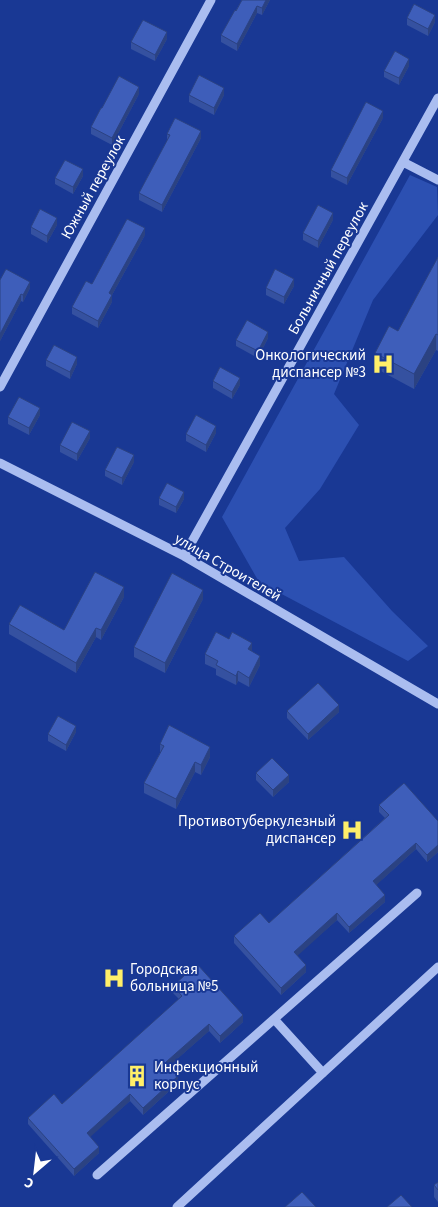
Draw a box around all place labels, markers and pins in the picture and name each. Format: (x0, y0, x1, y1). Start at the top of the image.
place label: Онкологический диспансер №3 (255, 345, 366, 383)
hospital icon: Онкологический диспансер №3 (370, 351, 396, 377)
place label: Противотуберкулезный диспансер (178, 811, 336, 849)
hospital icon: Противотуберкулезный диспансер (339, 817, 365, 843)
place label: Городская больница №5 (130, 959, 218, 997)
hospital icon: Городская больница №5 (101, 965, 127, 991)
place label: Инфекционный корпус (154, 1057, 259, 1095)
building icon: Инфекционный корпус (124, 1063, 150, 1089)

